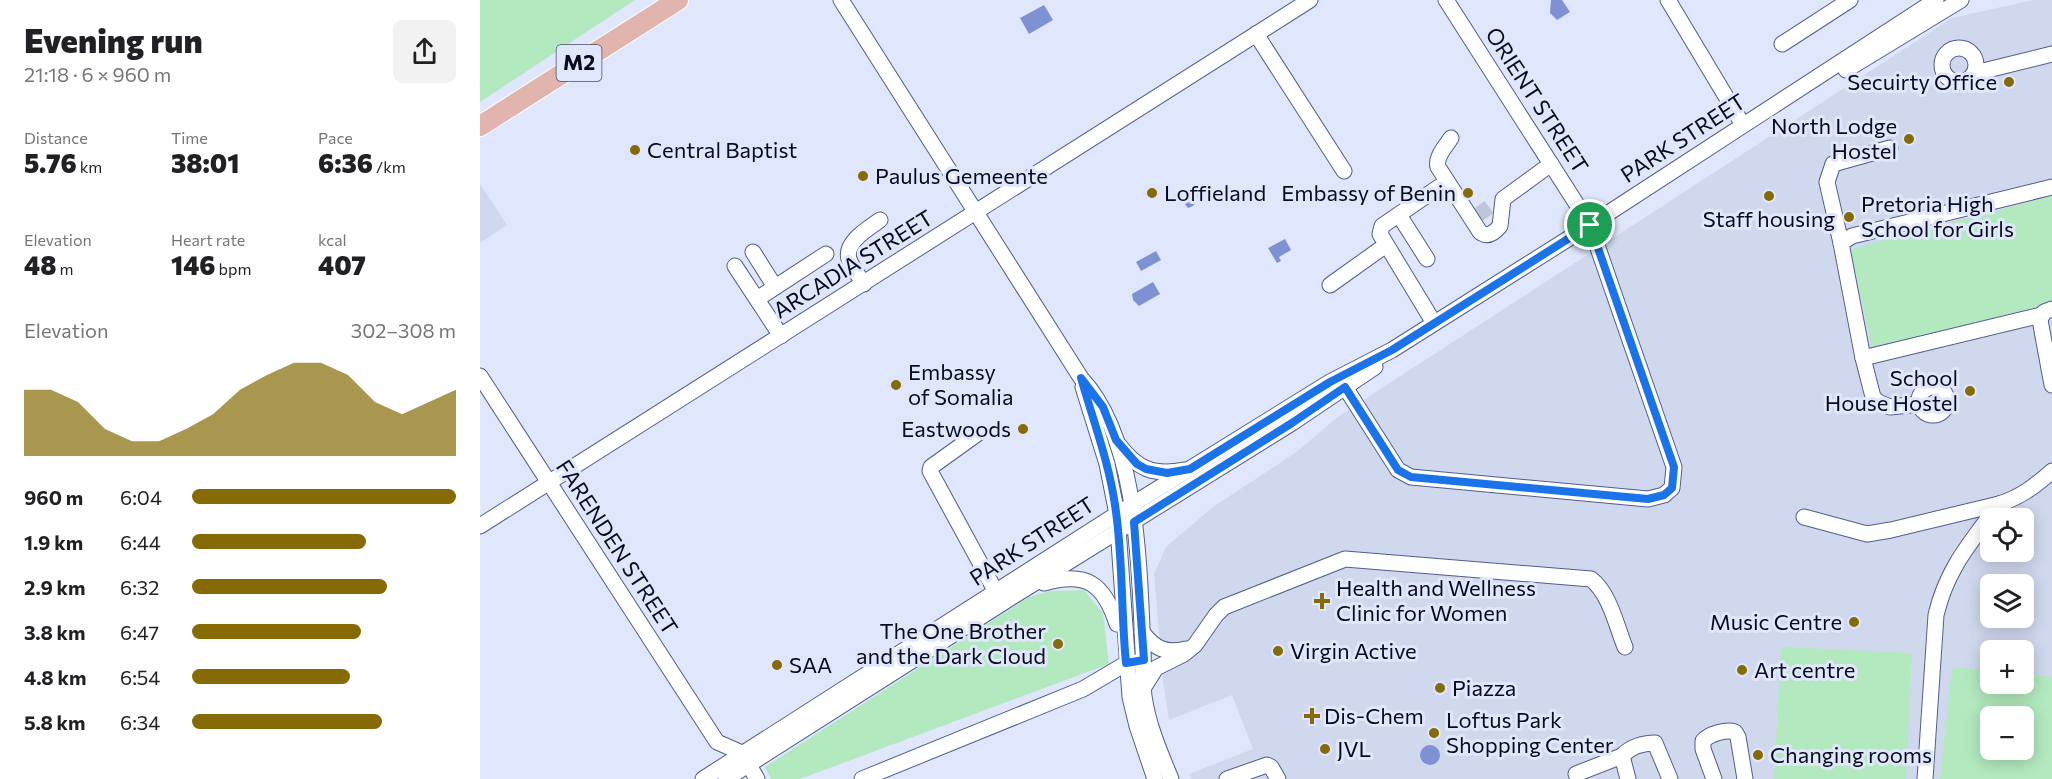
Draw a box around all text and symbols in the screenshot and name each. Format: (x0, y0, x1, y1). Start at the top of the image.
text: Evening run (24, 19, 203, 60)
button: share (393, 20, 456, 83)
street label: ORIENT STREET (1480, 22, 1595, 178)
road number: M2 (556, 45, 602, 81)
text: 21:18 · 6 × 960 m (24, 62, 171, 86)
place label: Secuirty Office (1847, 68, 1997, 95)
marker: Secuirty Office (2002, 75, 2016, 89)
street label: PARK STREET (1615, 87, 1750, 188)
place label: North Lodge Hostel (1771, 112, 1897, 164)
text: Distance (24, 128, 88, 147)
text: Time (171, 128, 208, 147)
text: Pace (318, 128, 353, 147)
marker: North Lodge Hostel (1902, 132, 1916, 146)
place label: Central Baptist (647, 136, 797, 163)
marker: Central Baptist (628, 143, 642, 157)
text: 5.76 (24, 147, 77, 178)
text: 38:01 (171, 147, 239, 178)
text: 6:36 (318, 147, 373, 178)
text: km (77, 157, 102, 176)
text: /km (373, 157, 406, 176)
place label: Paulus Gemeente (875, 162, 1048, 189)
marker: Paulus Gemeente (856, 169, 870, 183)
place label: Loffieland (1164, 179, 1266, 206)
place label: Embassy of Benin (1281, 179, 1456, 206)
marker: Loffieland (1145, 186, 1159, 200)
marker: Embassy of Benin (1461, 186, 1475, 200)
marker: Staff housing (1762, 189, 1776, 203)
place label: Pretoria High School for Girls (1861, 190, 2014, 242)
pin (1564, 199, 1615, 250)
street label: ARCADIA STREET (768, 204, 938, 324)
place label: Staff housing (1703, 205, 1835, 232)
icon: arrive (1573, 208, 1606, 241)
marker: Pretoria High School for Girls (1842, 210, 1856, 224)
text: Elevation (24, 230, 92, 249)
text: Heart rate (171, 230, 245, 249)
text: kcal (318, 230, 347, 249)
text: 48 (24, 249, 56, 280)
text: 146 (171, 249, 215, 280)
text: 407 (318, 249, 366, 280)
text: m (56, 259, 73, 278)
text: bpm (215, 259, 251, 278)
text: Elevation (24, 318, 109, 342)
text: 302–308 m (351, 318, 456, 342)
place label: Embassy of Somalia (908, 358, 1013, 410)
place label: School House Hostel (1825, 364, 1958, 416)
marker: Embassy of Somalia (889, 378, 903, 392)
marker: School House Hostel (1963, 384, 1977, 398)
place label: Eastwoods (901, 415, 1011, 442)
marker: Eastwoods (1016, 422, 1030, 436)
street label: FARENDEN STREET (551, 454, 684, 639)
text: 960 m (24, 485, 83, 509)
text: 6:04 (120, 485, 162, 509)
street label: PARK STREET (964, 490, 1099, 591)
map controls (1980, 508, 2034, 760)
button: locate (1980, 508, 2034, 562)
text: 1.9 km (24, 530, 83, 554)
text: 6:44 (120, 530, 161, 554)
place label: Health and Wellness Clinic for Women (1336, 574, 1536, 626)
button: layers (1980, 574, 2034, 628)
text: 2.9 km (24, 575, 85, 599)
text: 6:32 (120, 575, 159, 599)
marker: Health and Wellness Clinic for Women (1313, 592, 1331, 610)
place label: Music Centre (1710, 608, 1842, 635)
marker: Music Centre (1847, 615, 1861, 629)
place label: The One Brother and the Dark Cloud (856, 617, 1046, 669)
text: 3.8 km (24, 620, 86, 644)
text: 6:47 (120, 620, 159, 644)
marker: The One Brother and the Dark Cloud (1051, 637, 1065, 651)
place label: Virgin Active (1290, 637, 1417, 664)
button: + (1980, 640, 2034, 694)
marker: Virgin Active (1271, 644, 1285, 658)
place label: SAA (789, 651, 832, 678)
place label: Art centre (1754, 656, 1855, 683)
marker: SAA (770, 658, 784, 672)
marker: Art centre (1735, 663, 1749, 677)
text: 4.8 km (24, 665, 86, 689)
text: 6:54 (120, 665, 160, 689)
place label: Piazza (1452, 674, 1516, 701)
marker: Piazza (1433, 681, 1447, 695)
place label: Dis-Chem (1324, 702, 1424, 729)
place label: Loftus Park Shopping Center (1446, 706, 1614, 758)
button: − (1980, 706, 2034, 760)
marker: Dis-Chem (1305, 709, 1319, 723)
text: 5.8 km (24, 710, 86, 734)
text: 6:34 (120, 710, 160, 734)
marker: Loftus Park Shopping Center (1427, 726, 1441, 740)
place label: JVL (1337, 735, 1371, 762)
place label: Changing rooms (1770, 741, 1932, 768)
marker: JVL (1318, 742, 1332, 756)
marker: Changing rooms (1751, 748, 1765, 762)

